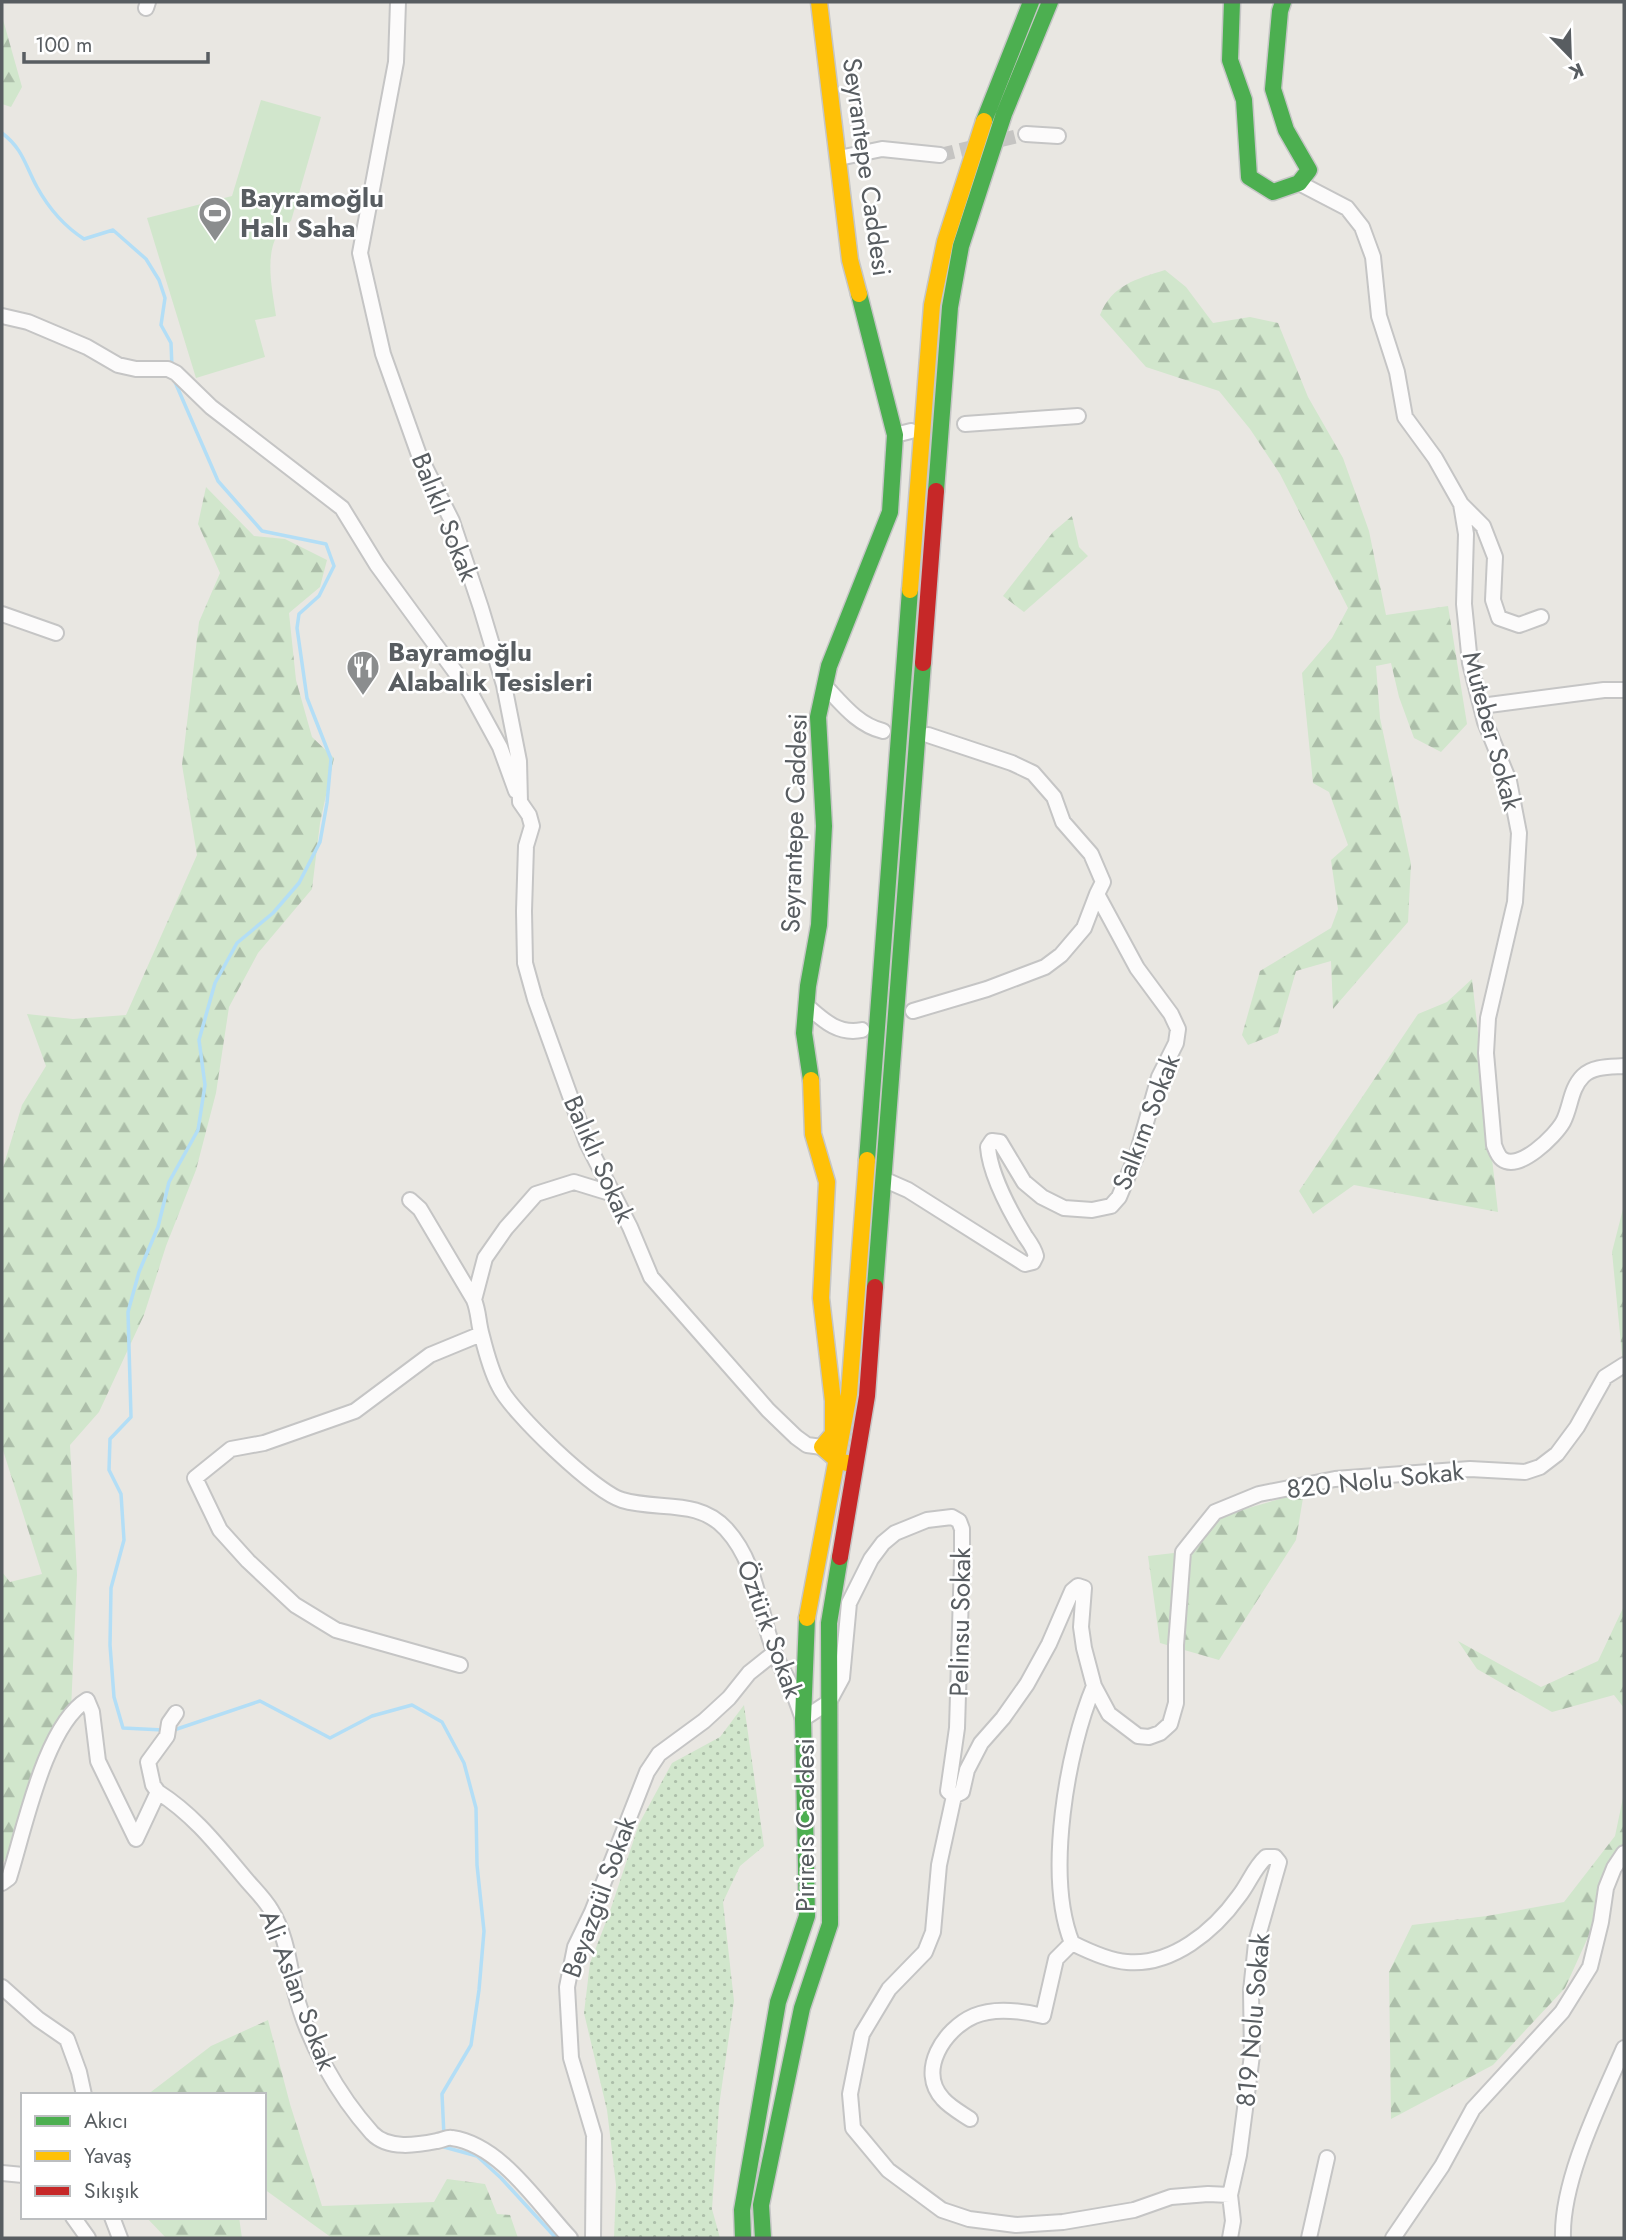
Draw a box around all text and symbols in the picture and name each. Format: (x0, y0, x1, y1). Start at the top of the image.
scale bar (24, 21, 208, 65)
north arrow (1535, 21, 1605, 91)
text: 100 m (35, 30, 92, 60)
street label: Seyrantepe Caddesi (833, 55, 901, 279)
text: K (1564, 56, 1588, 86)
place label: Bayramoğlu Halı Saha (240, 179, 384, 247)
sports icon: Bayramoğlu Halı Saha (196, 194, 234, 243)
street label: Balıklı Sokak (402, 447, 488, 587)
place label: Bayramoğlu Alabalık Tesisleri (387, 633, 593, 701)
street label: Muteber Sokak (1453, 647, 1532, 815)
restaurant icon: Bayramoğlu Alabalık Tesisleri (344, 648, 382, 697)
street label: Seyrantepe Caddesi (771, 712, 817, 934)
street label: Salkım Sokak (1103, 1048, 1190, 1195)
street label: Balıklı Sokak (554, 1089, 644, 1229)
street label: 820 Nolu Sokak (1285, 1452, 1466, 1508)
street label: Pelinsu Sokak (940, 1547, 980, 1697)
street label: Öztürk Sokak (727, 1555, 813, 1704)
street label: Pirireis Caddesi (786, 1738, 824, 1912)
street label: Beyazgül Sokak (552, 1811, 646, 1983)
street label: Ali Aslan Sokak (250, 1904, 346, 2076)
street label: 819 Nolu Sokak (1226, 1931, 1280, 2108)
legend (21, 2093, 266, 2219)
text: Akıcı (84, 2106, 128, 2136)
text: Yavaş (84, 2141, 131, 2171)
text: Sıkışık (84, 2176, 140, 2206)

